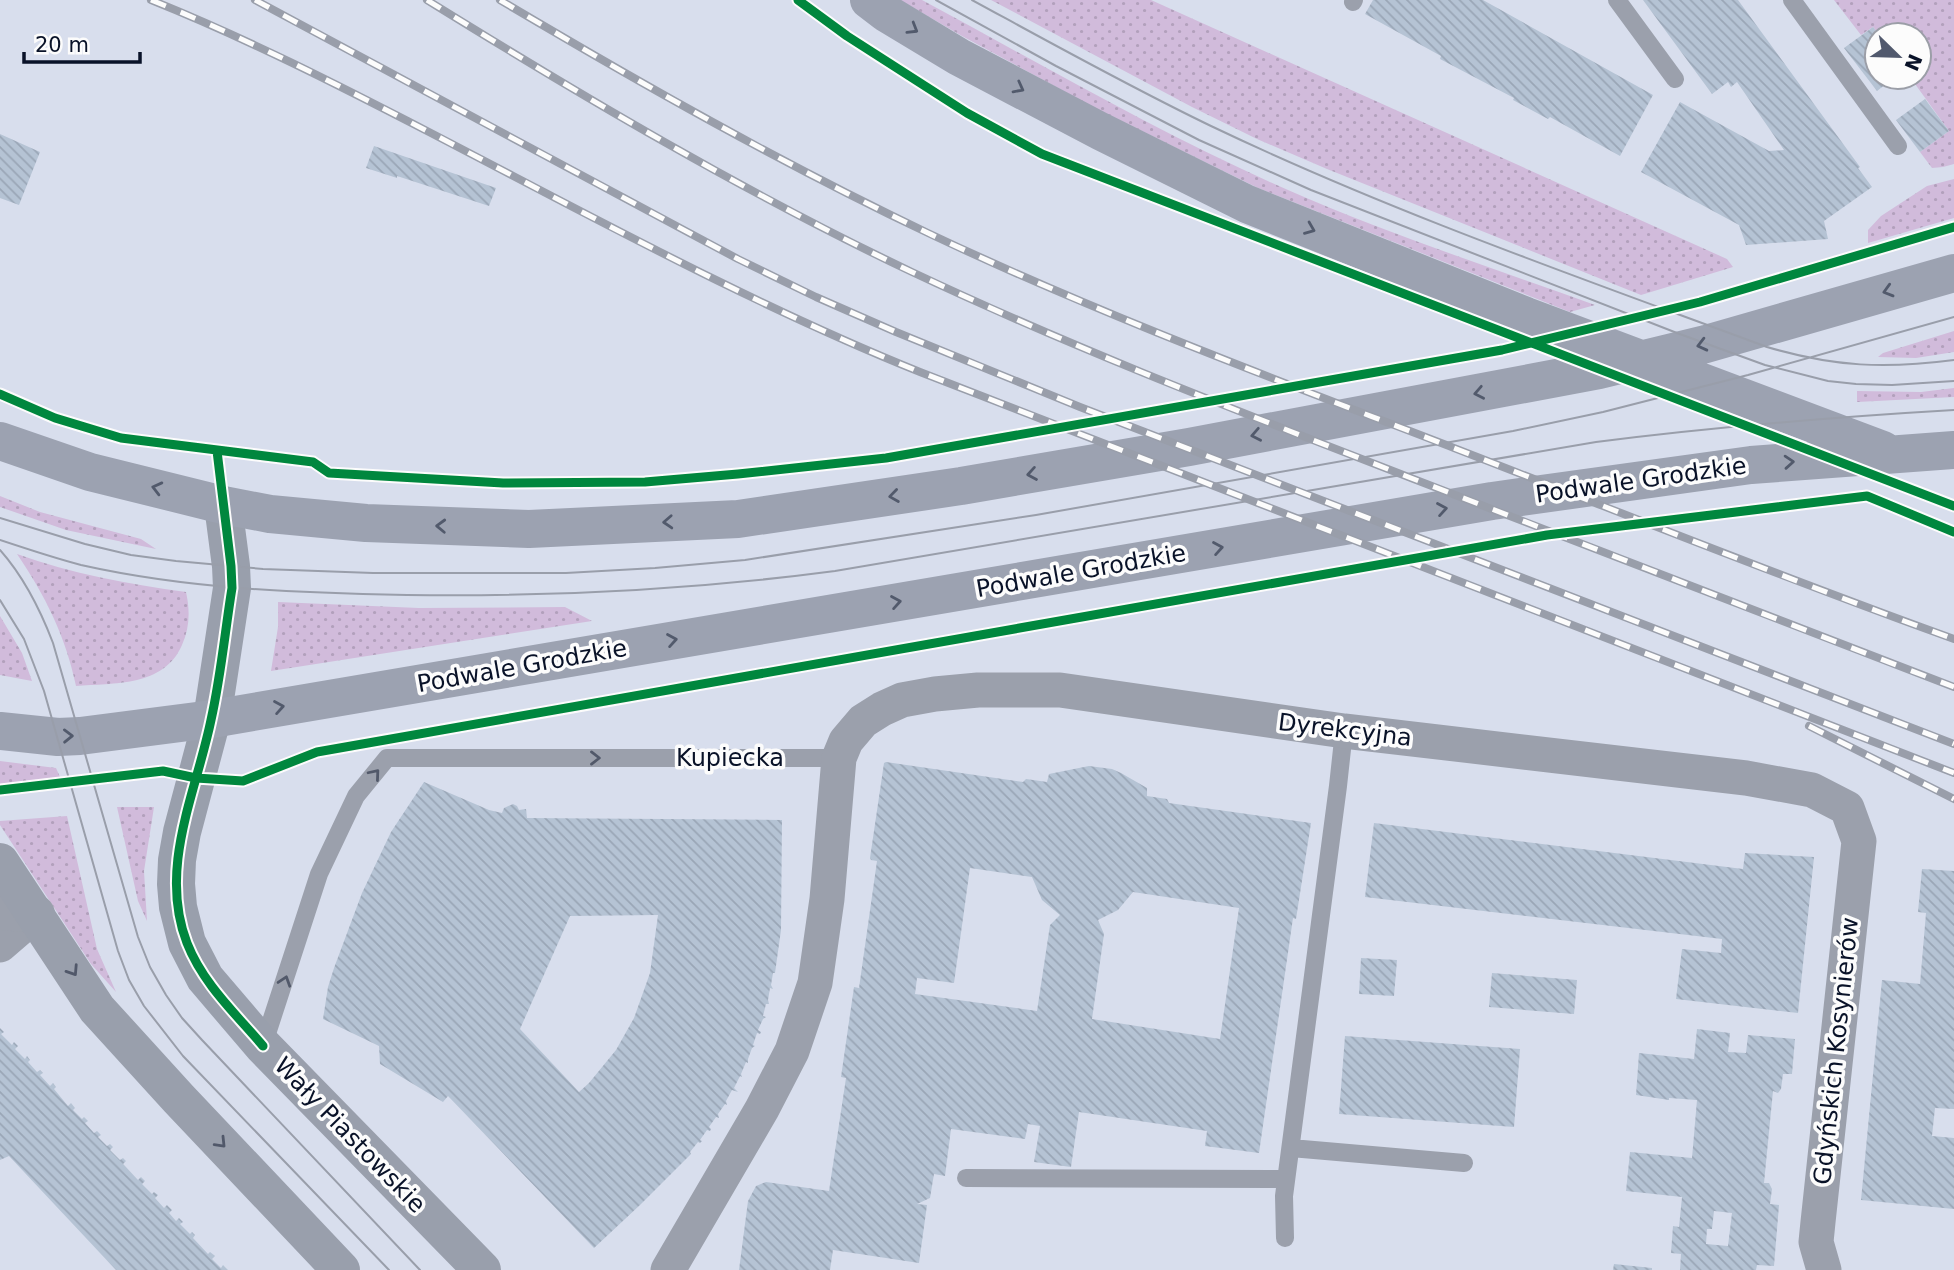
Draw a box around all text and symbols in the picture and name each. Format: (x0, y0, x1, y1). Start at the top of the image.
scale bar (24, 21, 140, 65)
one-way arrow (906, 21, 919, 34)
north arrow (1863, 21, 1933, 91)
text: 20 m (35, 33, 89, 57)
text: N (1900, 51, 1927, 74)
one-way arrow (1012, 80, 1025, 94)
one-way arrow (1303, 221, 1315, 235)
one-way arrow (1883, 283, 1895, 298)
one-way arrow (1696, 337, 1708, 351)
one-way arrow (1473, 384, 1485, 399)
one-way arrow (1250, 426, 1262, 441)
street label: Podwale Grodzkie (1534, 451, 1748, 509)
one-way arrow (1783, 455, 1794, 470)
one-way arrow (1026, 466, 1038, 481)
one-way arrow (151, 482, 163, 497)
one-way arrow (888, 488, 900, 503)
one-way arrow (1436, 502, 1448, 517)
one-way arrow (662, 515, 673, 530)
one-way arrow (435, 518, 446, 533)
street label: Podwale Grodzkie (974, 539, 1188, 603)
one-way arrow (1212, 541, 1224, 556)
one-way arrow (890, 595, 902, 610)
one-way arrow (666, 633, 678, 648)
street label: Podwale Grodzkie (415, 634, 629, 698)
one-way arrow (273, 701, 285, 716)
street label: Dyrekcyjna (1276, 708, 1414, 752)
one-way arrow (63, 728, 74, 744)
street label: Kupiecka (676, 744, 784, 772)
one-way arrow (590, 750, 601, 766)
one-way arrow (366, 769, 379, 781)
street label: Gdyńskich Kosynierów (1808, 916, 1864, 1186)
one-way arrow (65, 964, 78, 977)
one-way arrow (276, 975, 291, 987)
street label: Wały Piastowskie (269, 1052, 431, 1218)
one-way arrow (212, 1135, 225, 1148)

